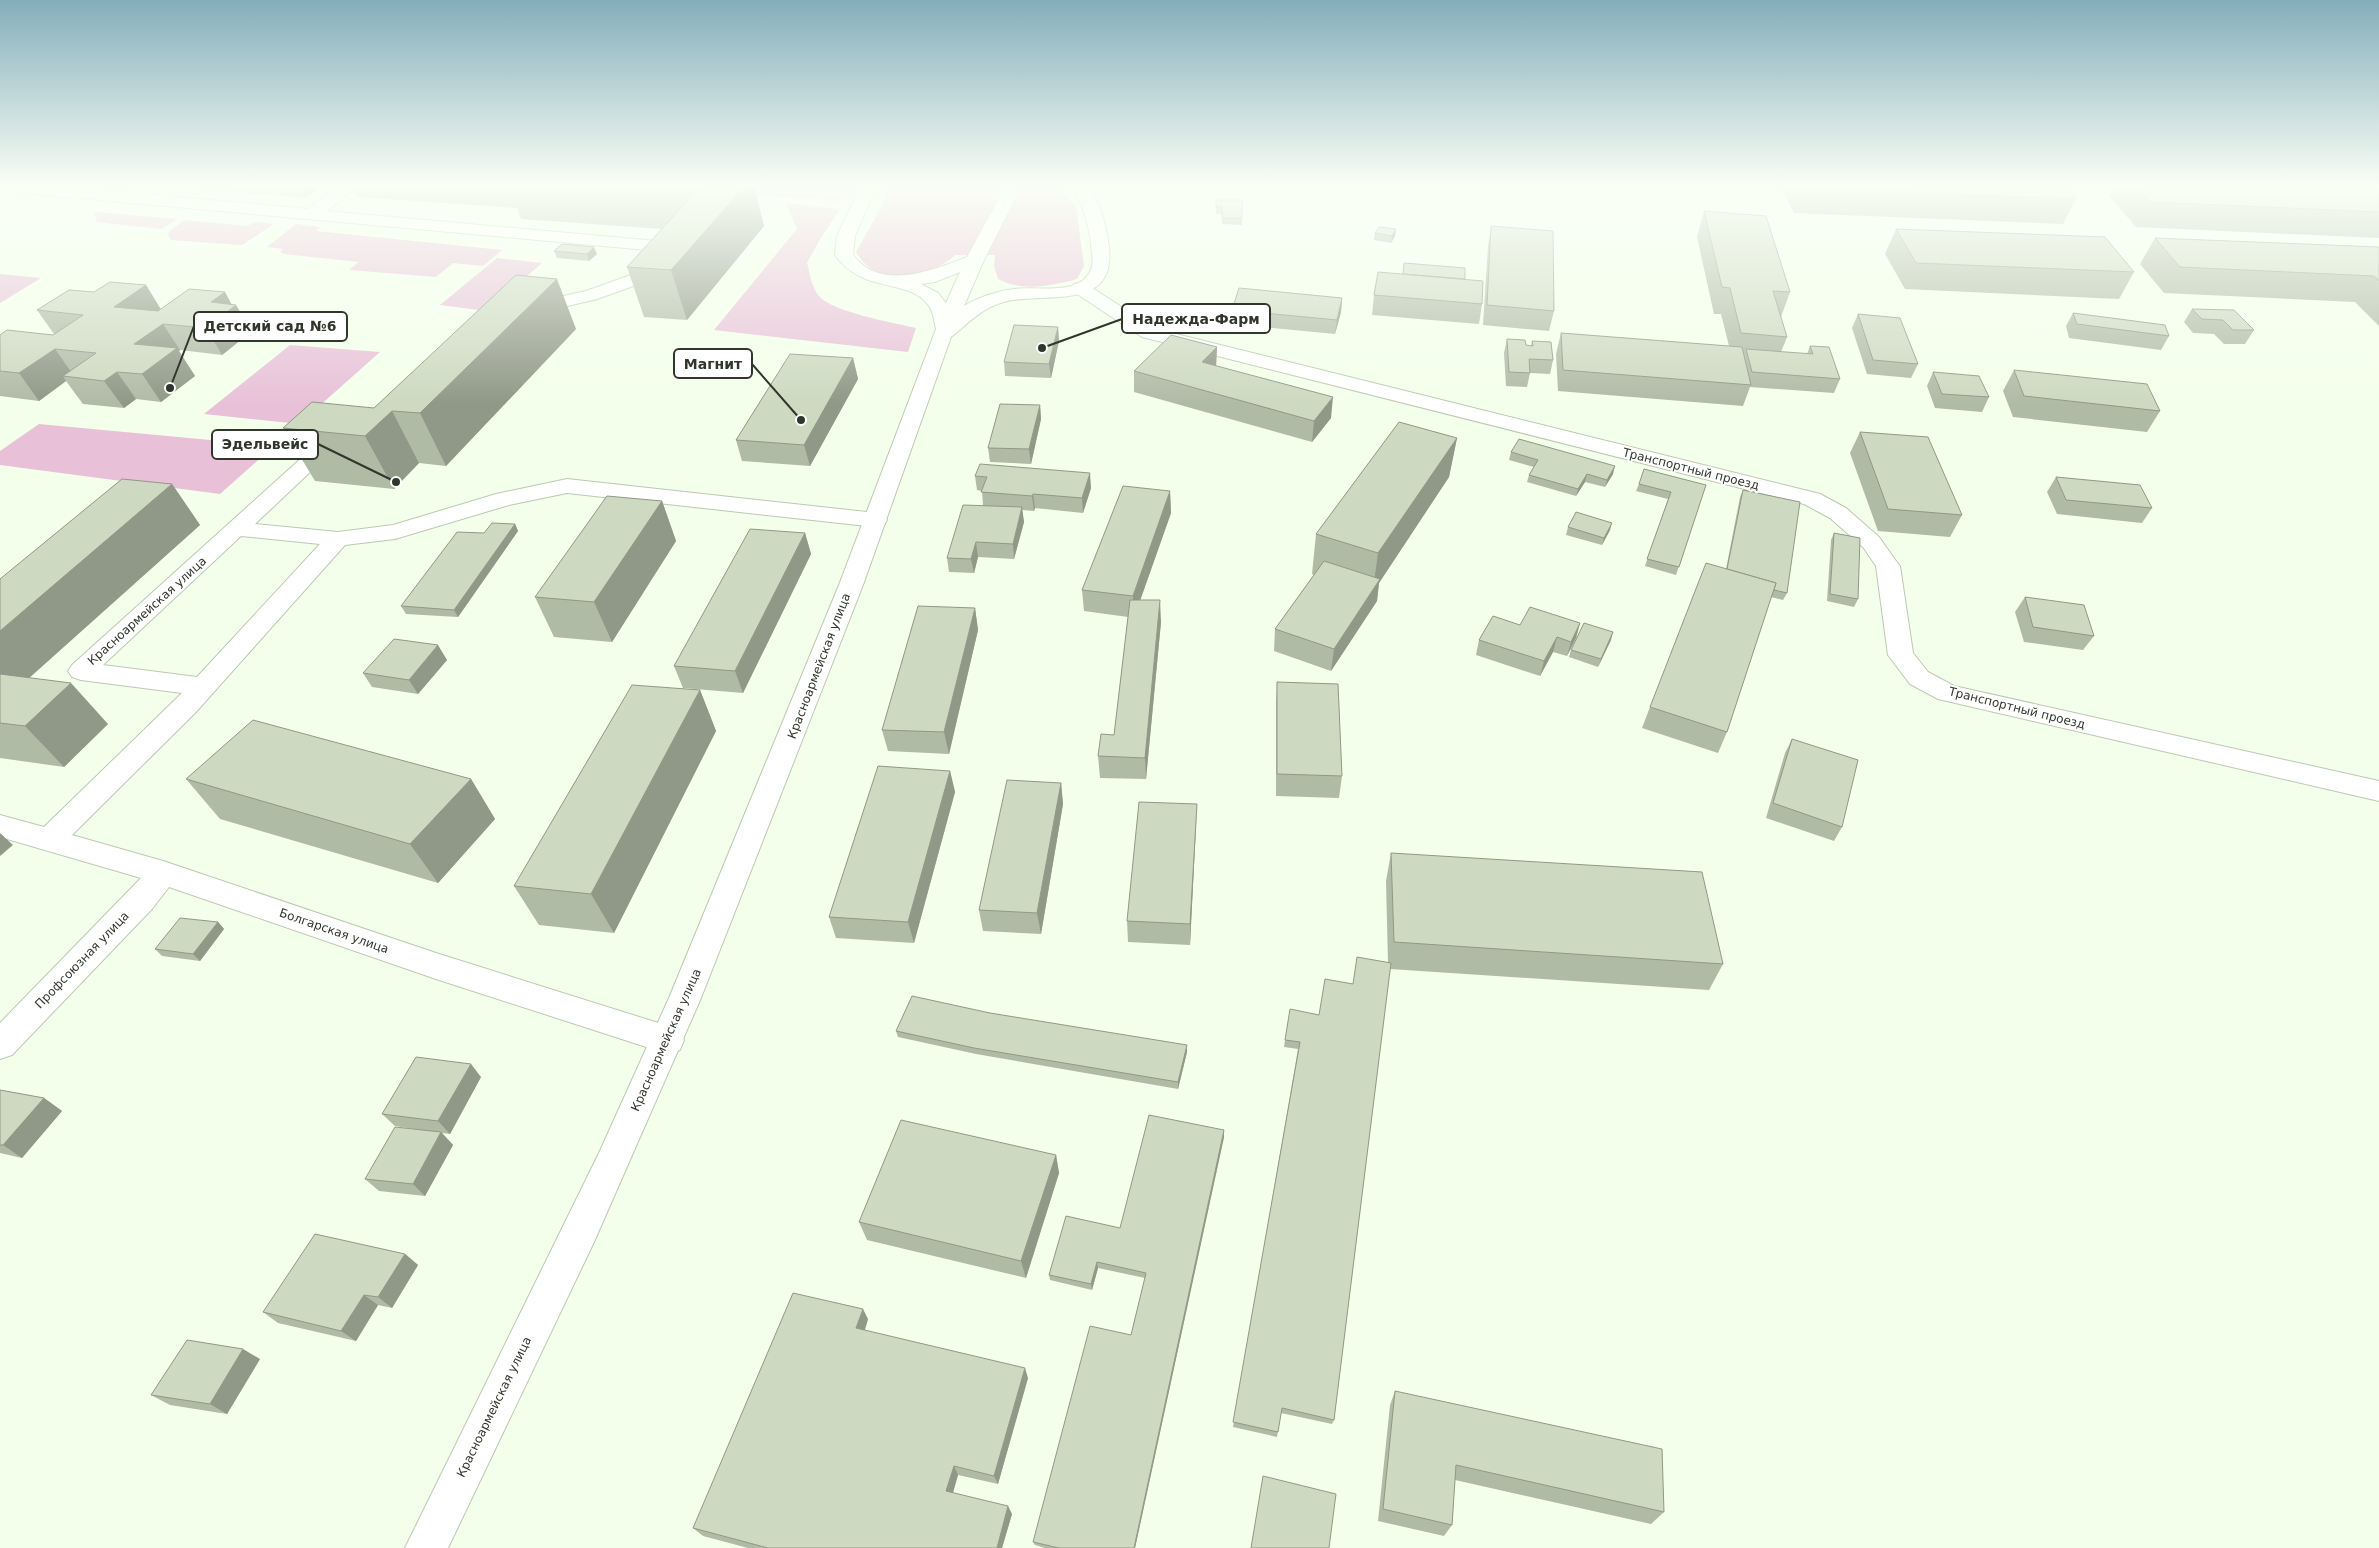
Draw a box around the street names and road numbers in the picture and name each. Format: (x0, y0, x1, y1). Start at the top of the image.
street label: Транспортный проезд (1620, 445, 1761, 493)
street label: Красноармейская улица (85, 554, 209, 668)
street label: Красноармейская улица (785, 591, 853, 741)
street label: Транспортный проезд (1946, 684, 2087, 732)
street label: Болгарская улица (277, 906, 391, 956)
street label: Профсоюзная улица (32, 909, 132, 1011)
street label: Красноармейская улица (628, 966, 704, 1114)
street label: Красноармейская улица (454, 1334, 534, 1480)

